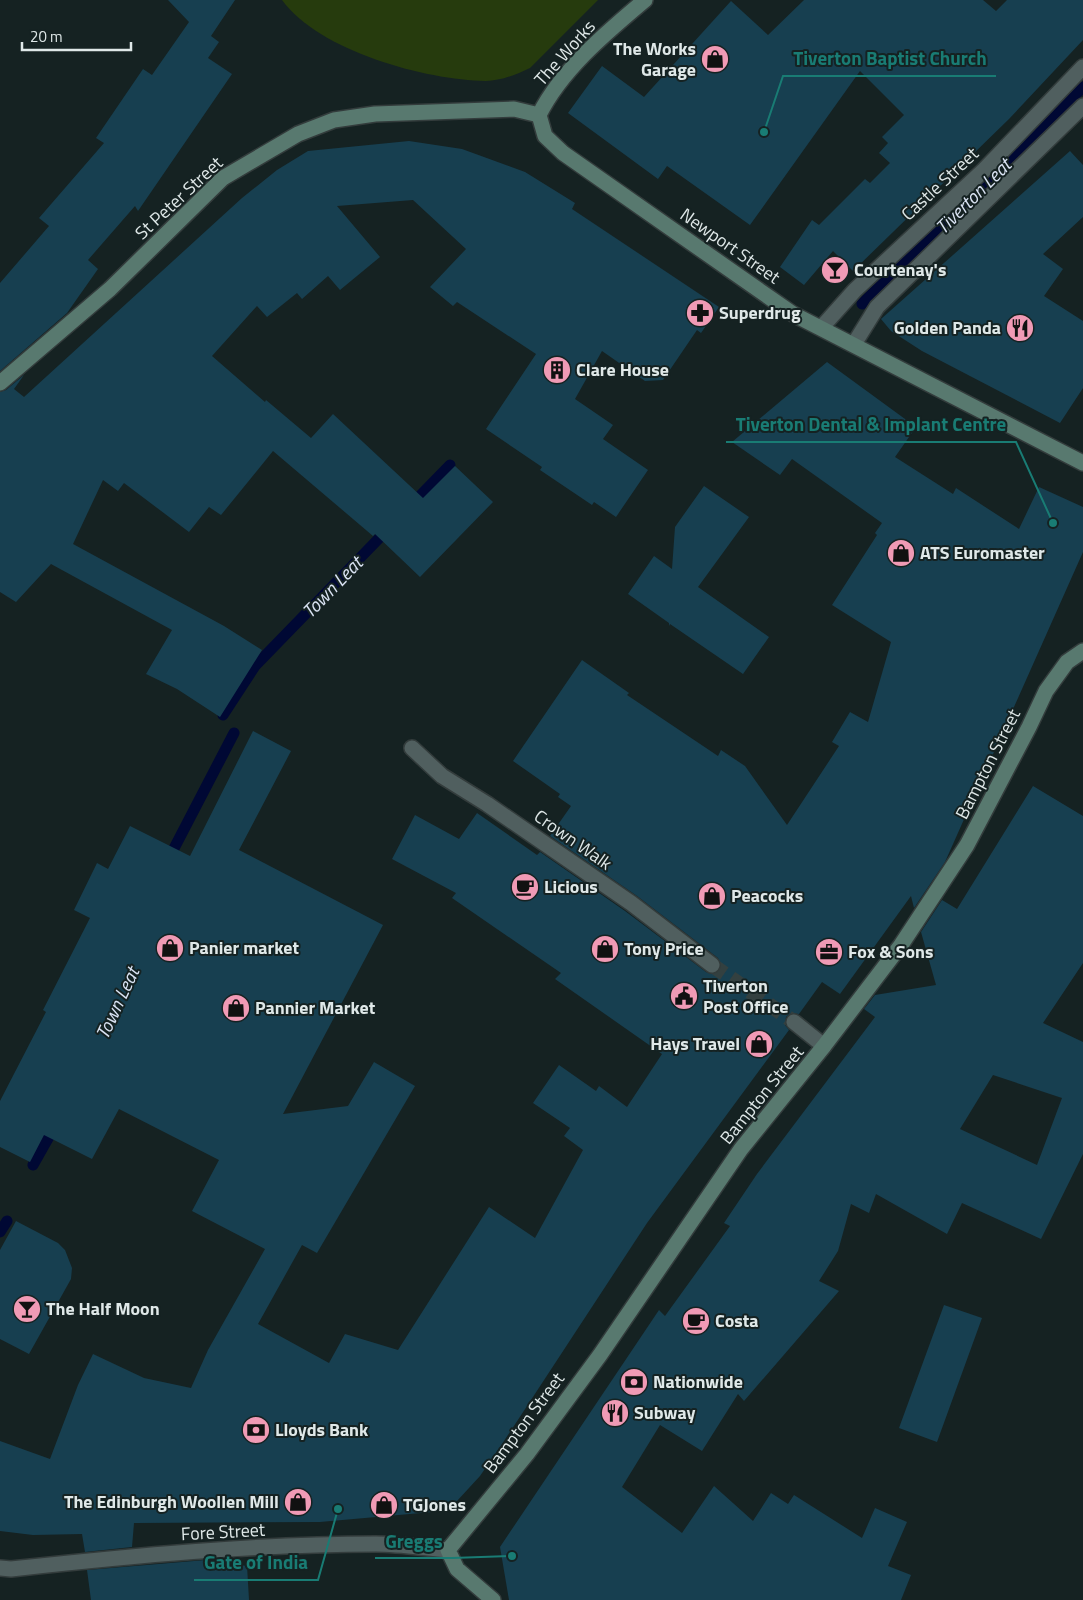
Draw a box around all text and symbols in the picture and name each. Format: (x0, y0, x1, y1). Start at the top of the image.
street label: The Works (528, 14, 602, 92)
scale bar (22, 20, 131, 52)
text: 20 m (30, 25, 63, 48)
place label: The Works Garage (613, 35, 696, 83)
callout: Tiverton Baptist Church (783, 42, 996, 76)
text: Tiverton Baptist Church (793, 43, 987, 72)
shop icon: The Works Garage (700, 44, 730, 74)
street label: Castle Street (895, 140, 985, 227)
street label: St Peter Street (129, 149, 229, 246)
water label: Tiverton Leat (928, 150, 1019, 240)
street label: Newport Street (675, 201, 786, 291)
bar icon: Courtenay's (820, 255, 850, 285)
place label: Courtenay's (854, 256, 946, 283)
pharmacy icon: Superdrug (685, 298, 715, 328)
place label: Superdrug (719, 299, 801, 326)
restaurant icon: Golden Panda (1005, 313, 1035, 343)
place label: Golden Panda (894, 314, 1001, 341)
building icon: Clare House (542, 355, 572, 385)
place label: Clare House (576, 356, 669, 383)
callout: Tiverton Dental & Implant Centre (726, 408, 1016, 442)
text: Tiverton Dental & Implant Centre (736, 409, 1007, 438)
shop icon: ATS Euromaster (886, 538, 916, 568)
place label: ATS Euromaster (920, 539, 1045, 566)
water label: Town Leat (295, 548, 370, 624)
street label: Bampton Street (948, 703, 1027, 824)
street label: Crown Walk (529, 803, 618, 877)
cafe icon: Licious (510, 872, 540, 902)
place label: Licious (544, 873, 598, 900)
shop icon: Peacocks (697, 881, 727, 911)
place label: Peacocks (731, 882, 803, 909)
shop icon: Panier market (155, 933, 185, 963)
place label: Panier market (189, 934, 299, 961)
shop icon: Tony Price (590, 934, 620, 964)
place label: Tony Price (624, 935, 704, 962)
office icon: Fox & Sons (814, 937, 844, 967)
place label: Fox & Sons (848, 938, 934, 965)
water label: Town Leat (87, 960, 147, 1044)
place label: Tiverton Post Office (703, 972, 789, 1020)
public building icon: Tiverton Post Office (669, 981, 699, 1011)
shop icon: Pannier Market (221, 993, 251, 1023)
place label: Pannier Market (255, 994, 376, 1021)
shop icon: Hays Travel (744, 1029, 774, 1059)
place label: Hays Travel (650, 1030, 740, 1057)
street label: Bampton Street (713, 1039, 810, 1150)
bar icon: The Half Moon (12, 1294, 42, 1324)
place label: The Half Moon (46, 1295, 160, 1322)
cafe icon: Costa (681, 1306, 711, 1336)
place label: Costa (715, 1307, 758, 1334)
street label: Bampton Street (477, 1366, 571, 1479)
bank icon: Nationwide (619, 1367, 649, 1397)
place label: Nationwide (653, 1368, 743, 1395)
restaurant icon: Subway (600, 1398, 630, 1428)
place label: Subway (634, 1399, 696, 1426)
bank icon: Lloyds Bank (241, 1415, 271, 1445)
place label: Lloyds Bank (275, 1416, 369, 1443)
shop icon: The Edinburgh Woollen Mill (283, 1487, 313, 1517)
place label: The Edinburgh Woollen Mill (64, 1488, 279, 1515)
shop icon: TGJones (369, 1490, 399, 1520)
place label: TGJones (403, 1491, 466, 1518)
street label: Fore Street (180, 1516, 266, 1547)
callout: Greggs (375, 1524, 452, 1558)
text: Greggs (385, 1526, 443, 1555)
callout: Gate of India (194, 1546, 318, 1580)
text: Gate of India (204, 1547, 308, 1576)

